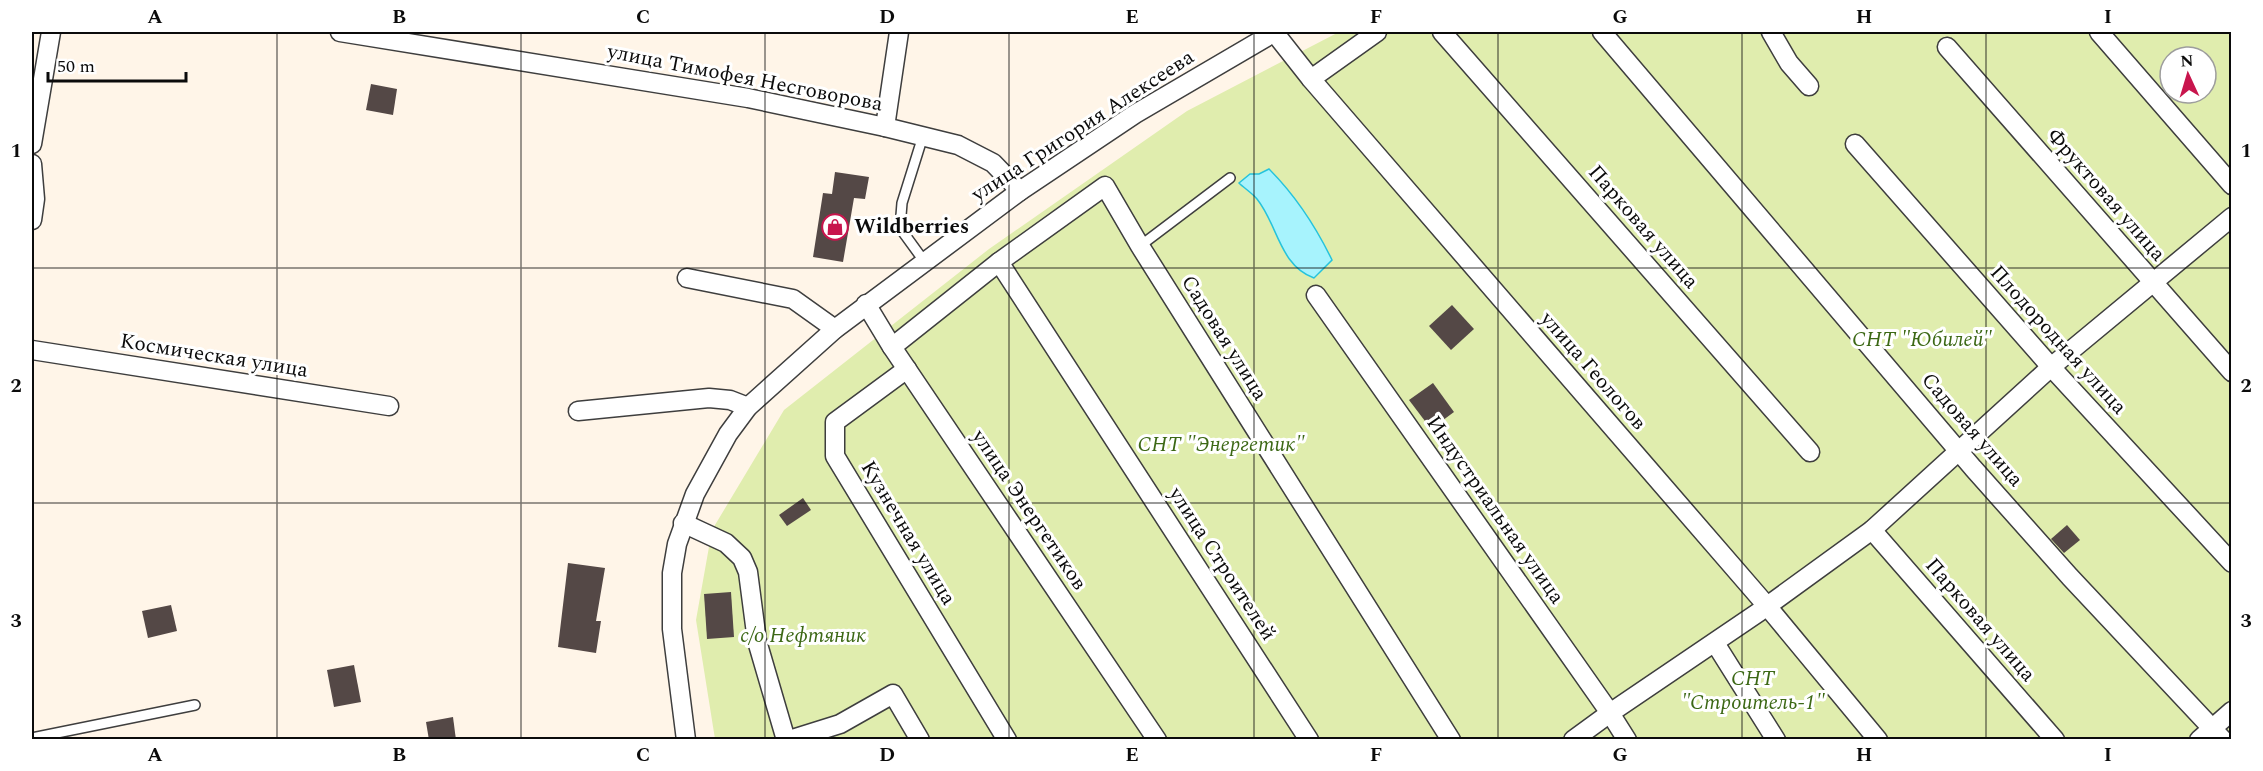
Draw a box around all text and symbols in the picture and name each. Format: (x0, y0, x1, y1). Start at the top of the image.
text: A (147, 2, 163, 32)
text: B (392, 2, 406, 32)
text: C (636, 2, 650, 32)
text: D (879, 2, 895, 32)
text: E (1125, 2, 1139, 32)
text: F (1370, 2, 1382, 32)
text: G (1612, 2, 1628, 32)
text: H (1856, 2, 1872, 32)
text: I (2104, 2, 2112, 32)
street label: улица Тимофея Несговорова (604, 35, 886, 121)
street label: улица Григория Алексеева (964, 41, 1201, 211)
scale bar (48, 45, 186, 83)
north arrow (2158, 45, 2218, 105)
text: N (2180, 49, 2194, 73)
text: 50 m (57, 53, 95, 80)
street label: Фруктовая улица (2039, 121, 2173, 269)
text: 1 (10, 136, 22, 166)
text: 1 (2240, 136, 2252, 166)
street label: Парковая улица (1580, 158, 1707, 297)
place label: Wildberries (854, 211, 969, 243)
shop icon: Wildberries (820, 212, 850, 242)
street label: Плодородная улица (1982, 258, 2135, 423)
street label: Садовая улица (1173, 269, 1276, 408)
street label: улица Геологов (1532, 304, 1654, 438)
park label: СНТ "Юбилей" (1852, 324, 1993, 356)
street label: Космическая улица (118, 325, 311, 387)
street label: Садовая улица (1913, 366, 2031, 495)
text: 2 (10, 371, 22, 401)
text: 2 (2240, 371, 2252, 401)
street label: Индустриальная улица (1418, 409, 1573, 611)
street label: улица Энергетиков (963, 422, 1095, 597)
park label: СНТ "Энергетик" (1137, 429, 1305, 461)
street label: Кузнечная улица (852, 455, 964, 612)
street label: улица Строителей (1160, 480, 1284, 647)
street label: Парковая улица (1917, 551, 2044, 690)
text: 3 (10, 606, 22, 636)
text: 3 (2240, 606, 2252, 636)
park label: с/о Нефтяник (740, 620, 866, 652)
park label: СНТ "Строитель-1" (1681, 663, 1825, 719)
text: A (147, 740, 163, 770)
text: B (392, 740, 406, 770)
text: C (636, 740, 650, 770)
text: D (879, 740, 895, 770)
text: E (1125, 740, 1139, 770)
text: F (1370, 740, 1382, 770)
text: G (1612, 740, 1628, 770)
text: H (1856, 740, 1872, 770)
text: I (2104, 740, 2112, 770)

